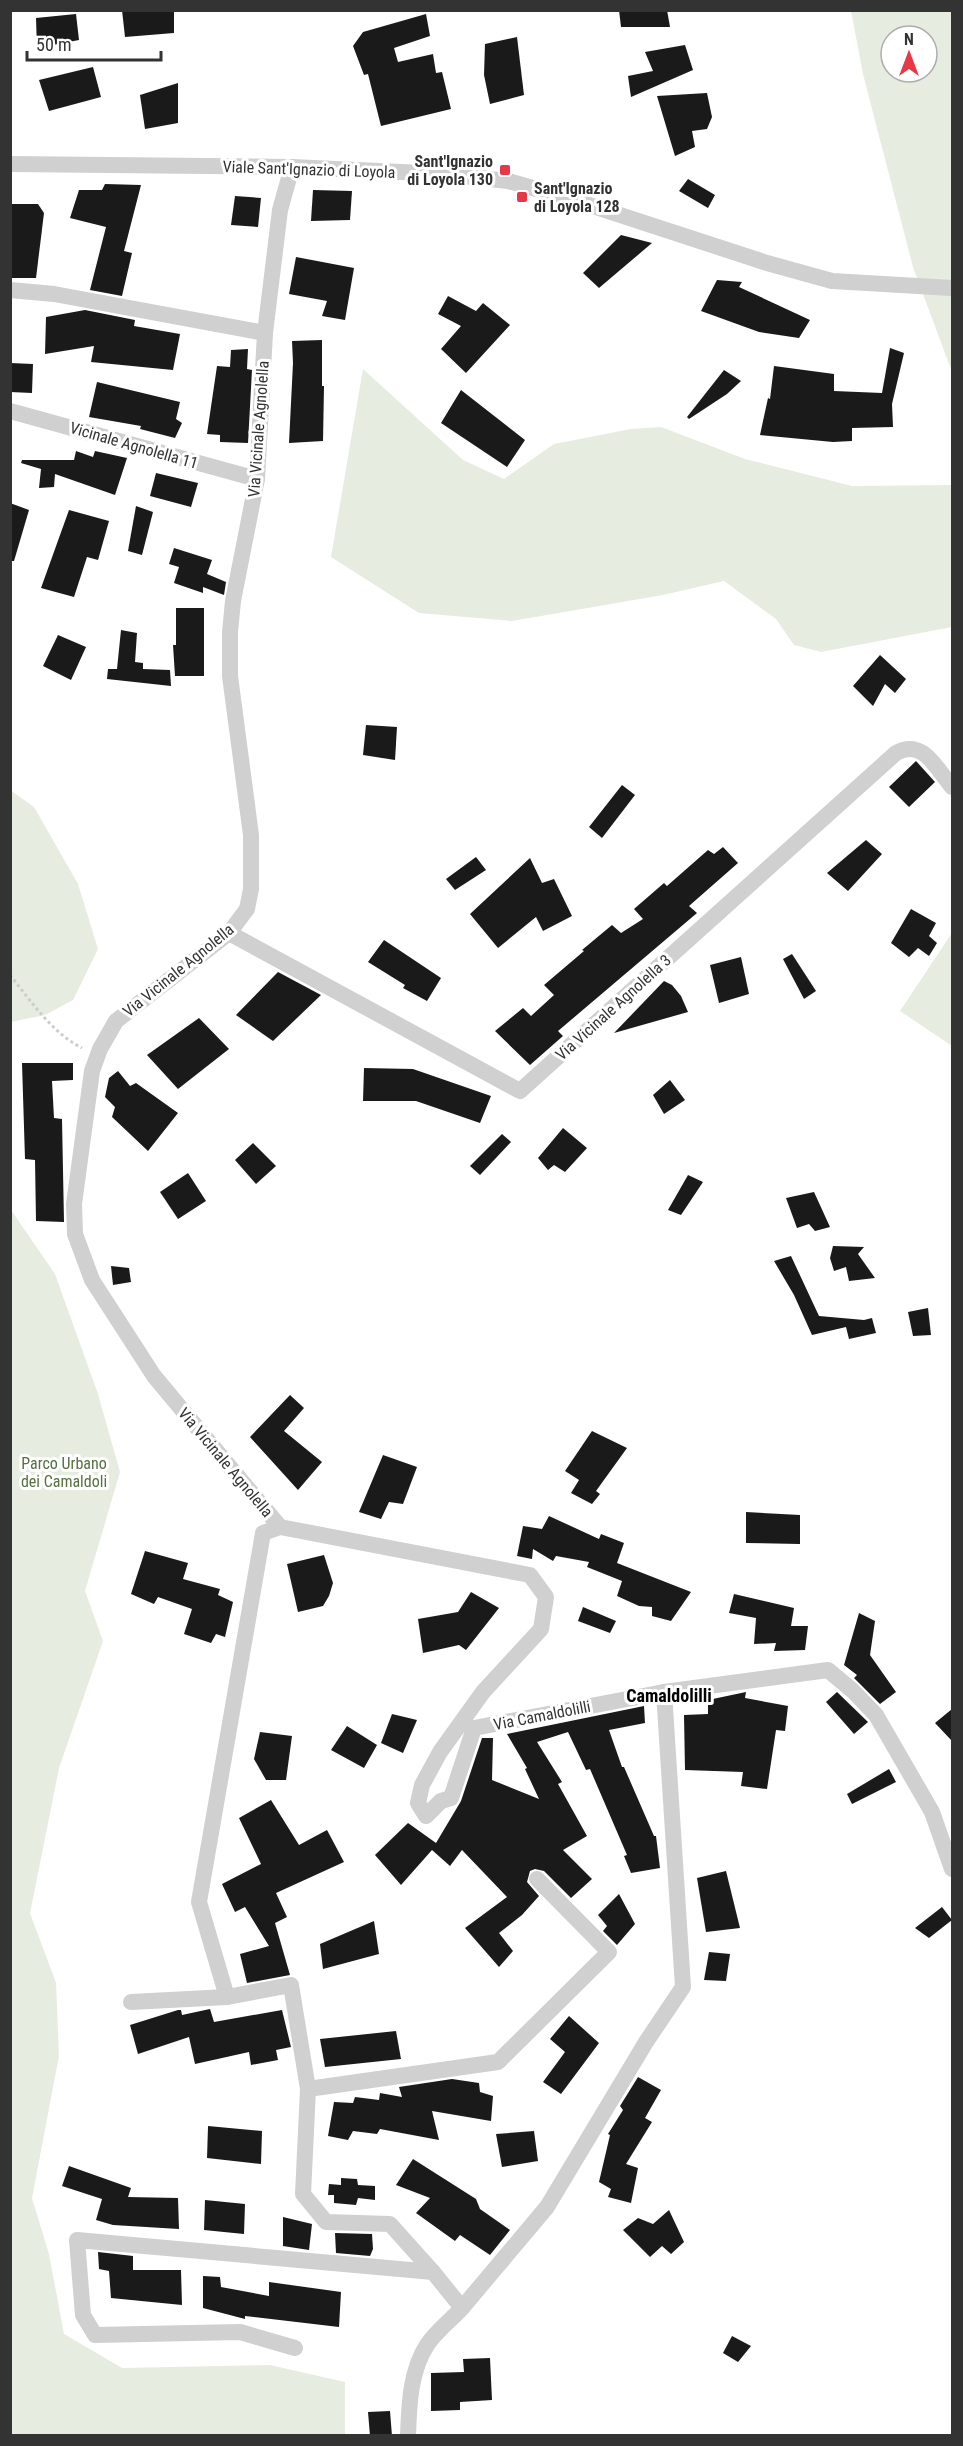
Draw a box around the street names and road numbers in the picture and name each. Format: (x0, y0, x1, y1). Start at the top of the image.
street label: Viale Sant'Ignazio di Loyola (222, 157, 396, 182)
street label: Via Vicinale Agnolella (244, 360, 273, 498)
street label: Vicinale Agnolella 11 (68, 418, 200, 473)
street label: Via Vicinale Agnolella (119, 920, 238, 1021)
street label: Via Vicinale Agnolella 3 (552, 951, 675, 1064)
street label: Via Vicinale Agnolella (174, 1404, 277, 1521)
street label: Via Camaldolilli (492, 1697, 592, 1734)

